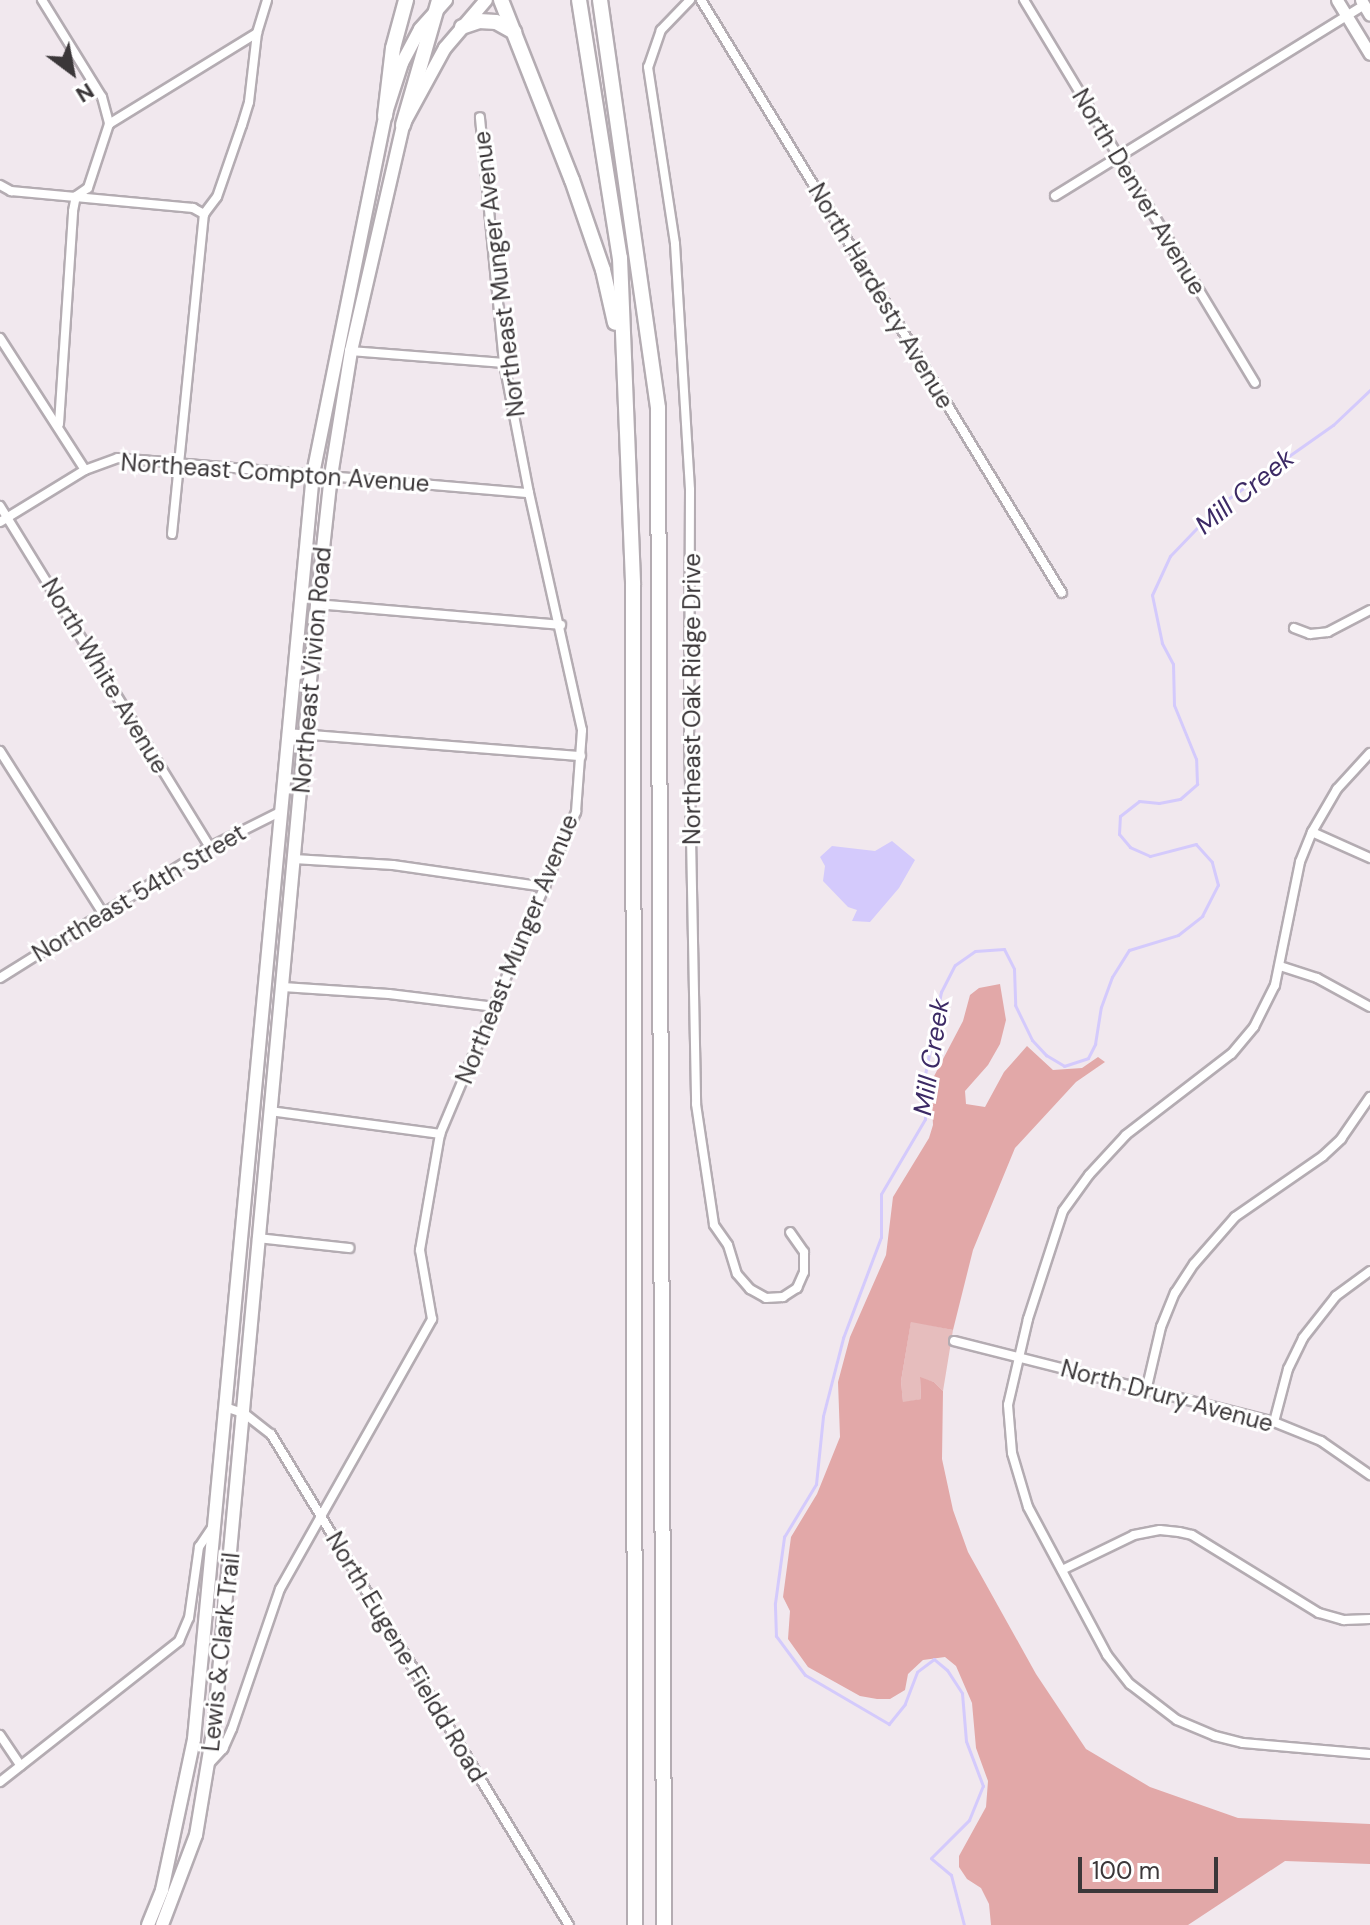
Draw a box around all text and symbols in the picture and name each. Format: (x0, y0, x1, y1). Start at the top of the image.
north arrow (32, 32, 112, 112)
text: N (71, 76, 99, 109)
street label: North Denver Avenue (1066, 84, 1212, 300)
street label: Northeast Munger Avenue (467, 129, 531, 419)
street label: North Hardesty Avenue (802, 178, 960, 414)
water label: Mill Creek (1189, 443, 1301, 541)
street label: Northeast Compton Avenue (120, 448, 430, 498)
street label: Northeast Vivion Road (287, 546, 337, 794)
street label: Northeast Oak Ridge Drive (678, 553, 706, 845)
street label: North White Avenue (35, 573, 175, 779)
street label: Northeast Munger Avenue (450, 810, 584, 1088)
street label: Northeast 54th Street (27, 818, 251, 968)
water label: Mill Creek (907, 996, 957, 1118)
street label: North Drury Avenue (1058, 1354, 1276, 1438)
street label: North Eugene Fieldd Road (320, 1527, 492, 1787)
street label: Lewis & Clark Trail (196, 1551, 246, 1753)
scale bar (1082, 1841, 1222, 1891)
text: 100 m (1092, 1855, 1160, 1886)

